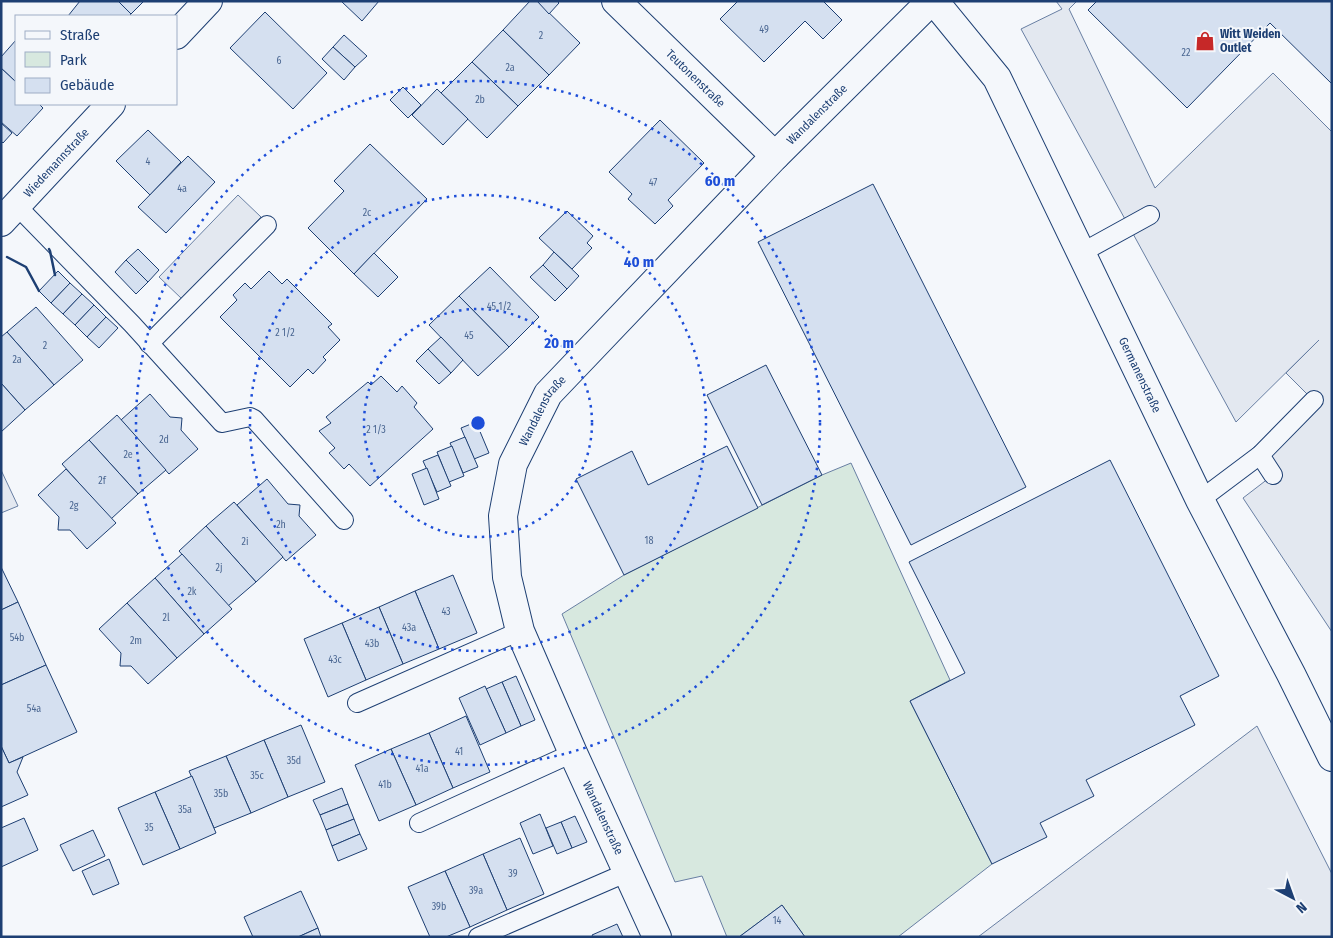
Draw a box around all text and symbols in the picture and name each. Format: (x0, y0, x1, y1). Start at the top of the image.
legend (15, 15, 178, 105)
house number: 49 (759, 24, 769, 36)
text: Straße (60, 26, 100, 44)
place label: Witt Weiden Outlet (1220, 27, 1281, 55)
house number: 2 (539, 30, 544, 42)
shop icon: Witt Weiden Outlet (1194, 30, 1216, 52)
street label: Teutonenstraße (663, 47, 728, 110)
house number: 22 (1182, 47, 1191, 59)
text: Park (60, 51, 87, 69)
house number: 6 (277, 55, 282, 67)
house number: 2a (505, 62, 515, 74)
text: Gebäude (60, 76, 115, 94)
street label: Wandalenstraße (784, 81, 850, 147)
house number: 2b (475, 94, 485, 106)
street label: Wiedemannstraße (21, 125, 92, 200)
house number: 4 (146, 156, 151, 168)
text: 60 m (705, 172, 735, 190)
house number: 47 (649, 177, 657, 189)
house number: 4a (177, 183, 187, 195)
house number: 2c (363, 207, 372, 219)
text: 40 m (624, 253, 654, 271)
house number: 45 1/2 (487, 301, 512, 313)
house number: 2 1/2 (275, 327, 295, 339)
house number: 45 (464, 330, 474, 342)
text: 20 m (543, 334, 574, 352)
street label: Germanenstraße (1116, 335, 1164, 415)
house number: 2 (43, 340, 48, 352)
house number: 2a (12, 354, 22, 366)
street label: Wandalenstraße (516, 373, 569, 448)
centre of rings (469, 414, 487, 432)
house number: 2 1/3 (366, 424, 386, 436)
house number: 2d (159, 434, 169, 446)
house number: 2e (123, 449, 133, 461)
house number: 2f (98, 475, 107, 487)
house number: 2g (70, 500, 79, 512)
house number: 2h (276, 519, 286, 531)
house number: 18 (645, 535, 653, 547)
house number: 2i (242, 536, 248, 548)
house number: 2j (216, 562, 222, 574)
house number: 2k (187, 586, 197, 598)
house number: 43 (441, 606, 451, 618)
house number: 2l (162, 612, 170, 624)
house number: 43a (402, 622, 416, 634)
house number: 54b (10, 632, 24, 644)
house number: 2m (130, 635, 142, 647)
house number: 43b (365, 638, 379, 650)
house number: 43c (328, 654, 342, 666)
house number: 54a (27, 703, 41, 715)
house number: 41 (455, 746, 463, 758)
house number: 35d (287, 755, 301, 767)
house number: 41a (415, 763, 429, 775)
house number: 35c (250, 770, 264, 782)
house number: 41b (378, 779, 392, 791)
street label: Wandalenstraße (580, 779, 626, 857)
house number: 35b (214, 788, 228, 800)
house number: 35a (178, 804, 192, 816)
house number: 35 (144, 822, 154, 834)
house number: 39 (508, 868, 518, 880)
north arrow (1268, 873, 1318, 923)
house number: 39a (469, 885, 483, 897)
text: N (1292, 898, 1310, 917)
house number: 39b (432, 901, 446, 913)
house number: 14 (773, 915, 782, 927)

